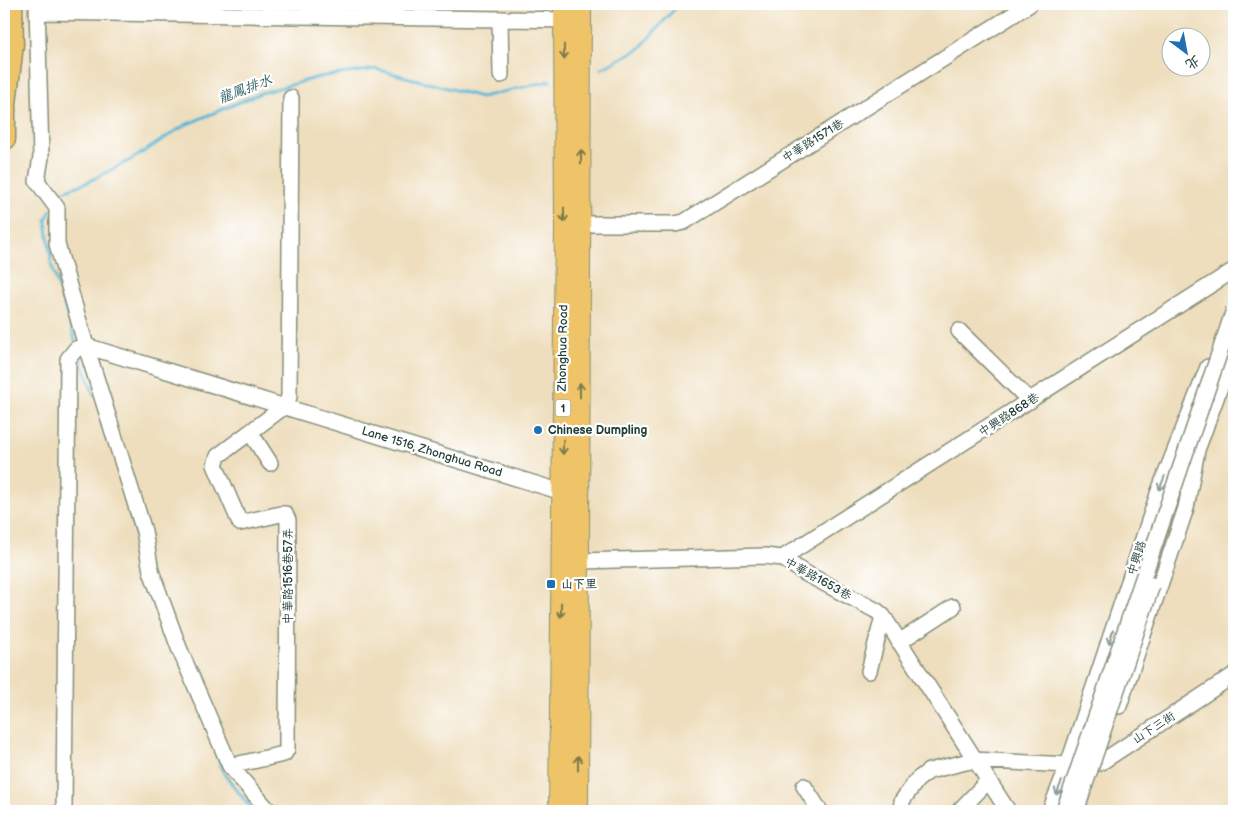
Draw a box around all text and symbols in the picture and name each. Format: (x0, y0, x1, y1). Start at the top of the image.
north arrow (1160, 28, 1210, 78)
one-way arrow (559, 44, 569, 60)
text: 北 (1182, 52, 1203, 74)
water label: 龍鳳排水 (216, 71, 275, 107)
street label: 中華路1571巷 (779, 116, 847, 166)
one-way arrow (576, 149, 586, 166)
one-way arrow (560, 207, 569, 223)
street label: Zhonghua Road (555, 304, 571, 393)
one-way arrow (575, 382, 585, 398)
street label: 中興路868巷 (976, 390, 1042, 440)
road number: 1 (556, 399, 570, 416)
street label: Lane 1516, Zhonghua Road (360, 423, 504, 481)
place label: Chinese Dumpling (548, 423, 648, 438)
marker: Chinese Dumpling (532, 424, 544, 436)
one-way arrow (558, 439, 567, 455)
one-way arrow (1157, 475, 1166, 490)
street label: 中華路1516巷57弄 (281, 528, 296, 624)
street label: 中興路 (1124, 539, 1150, 577)
street label: 中華路1653巷 (782, 554, 854, 604)
place label: 山下里 (561, 577, 597, 592)
marker: 山下里 (545, 578, 557, 590)
one-way arrow (557, 602, 566, 618)
one-way arrow (1105, 629, 1115, 645)
street label: 山下三街 (1130, 709, 1178, 747)
one-way arrow (574, 755, 583, 771)
one-way arrow (1054, 780, 1063, 795)

